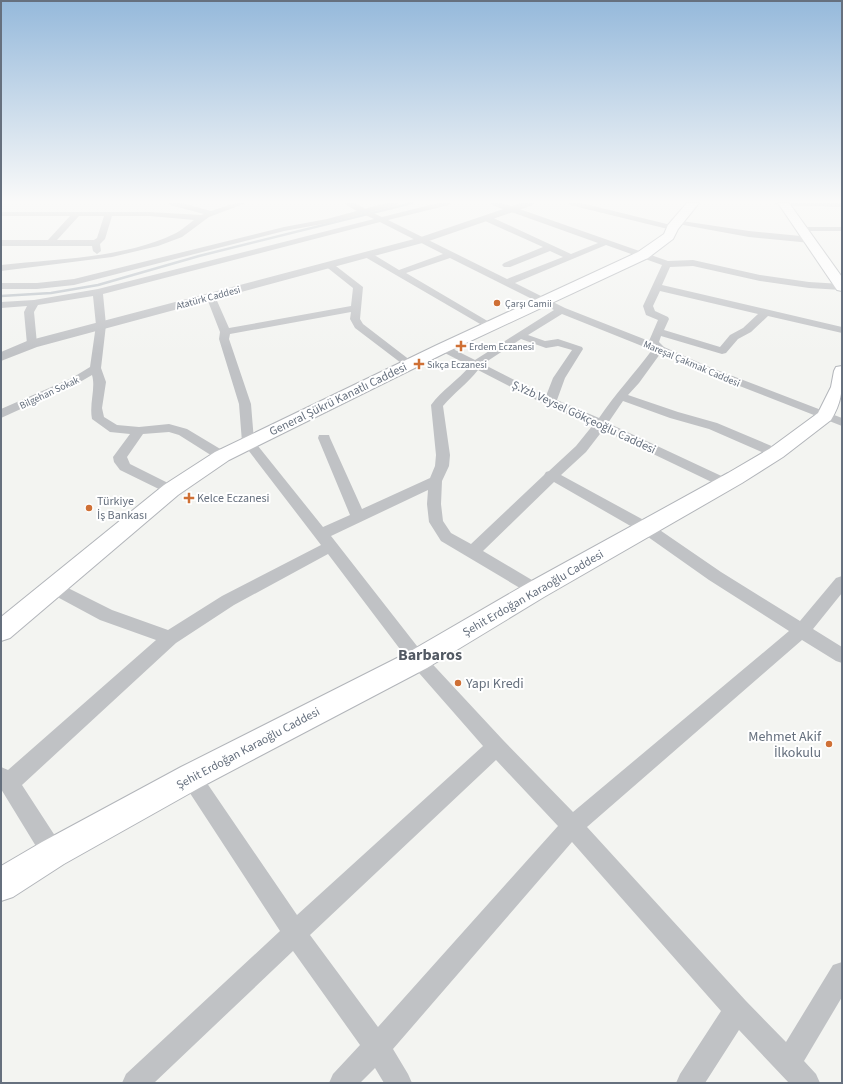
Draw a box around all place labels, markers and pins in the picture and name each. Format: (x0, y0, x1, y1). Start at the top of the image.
place label: Çarşı Camii (505, 297, 552, 311)
marker: Çarşı Camii (492, 298, 502, 308)
place label: Erdem Eczanesi (469, 340, 534, 354)
marker: Erdem Eczanesi (456, 341, 466, 351)
place label: Sıkça Eczanesi (427, 358, 487, 372)
marker: Sıkça Eczanesi (414, 359, 424, 369)
place label: Kelce Eczanesi (197, 490, 270, 507)
place label: Türkiye İş Bankası (97, 493, 147, 524)
marker: Kelce Eczanesi (184, 493, 194, 503)
marker: Türkiye İş Bankası (84, 503, 94, 513)
place label: Yapı Kredi (465, 674, 524, 694)
marker: Yapı Kredi (453, 678, 463, 688)
place label: Mehmet Akif İlkokulu (748, 727, 822, 763)
marker: Mehmet Akif İlkokulu (824, 739, 834, 749)

